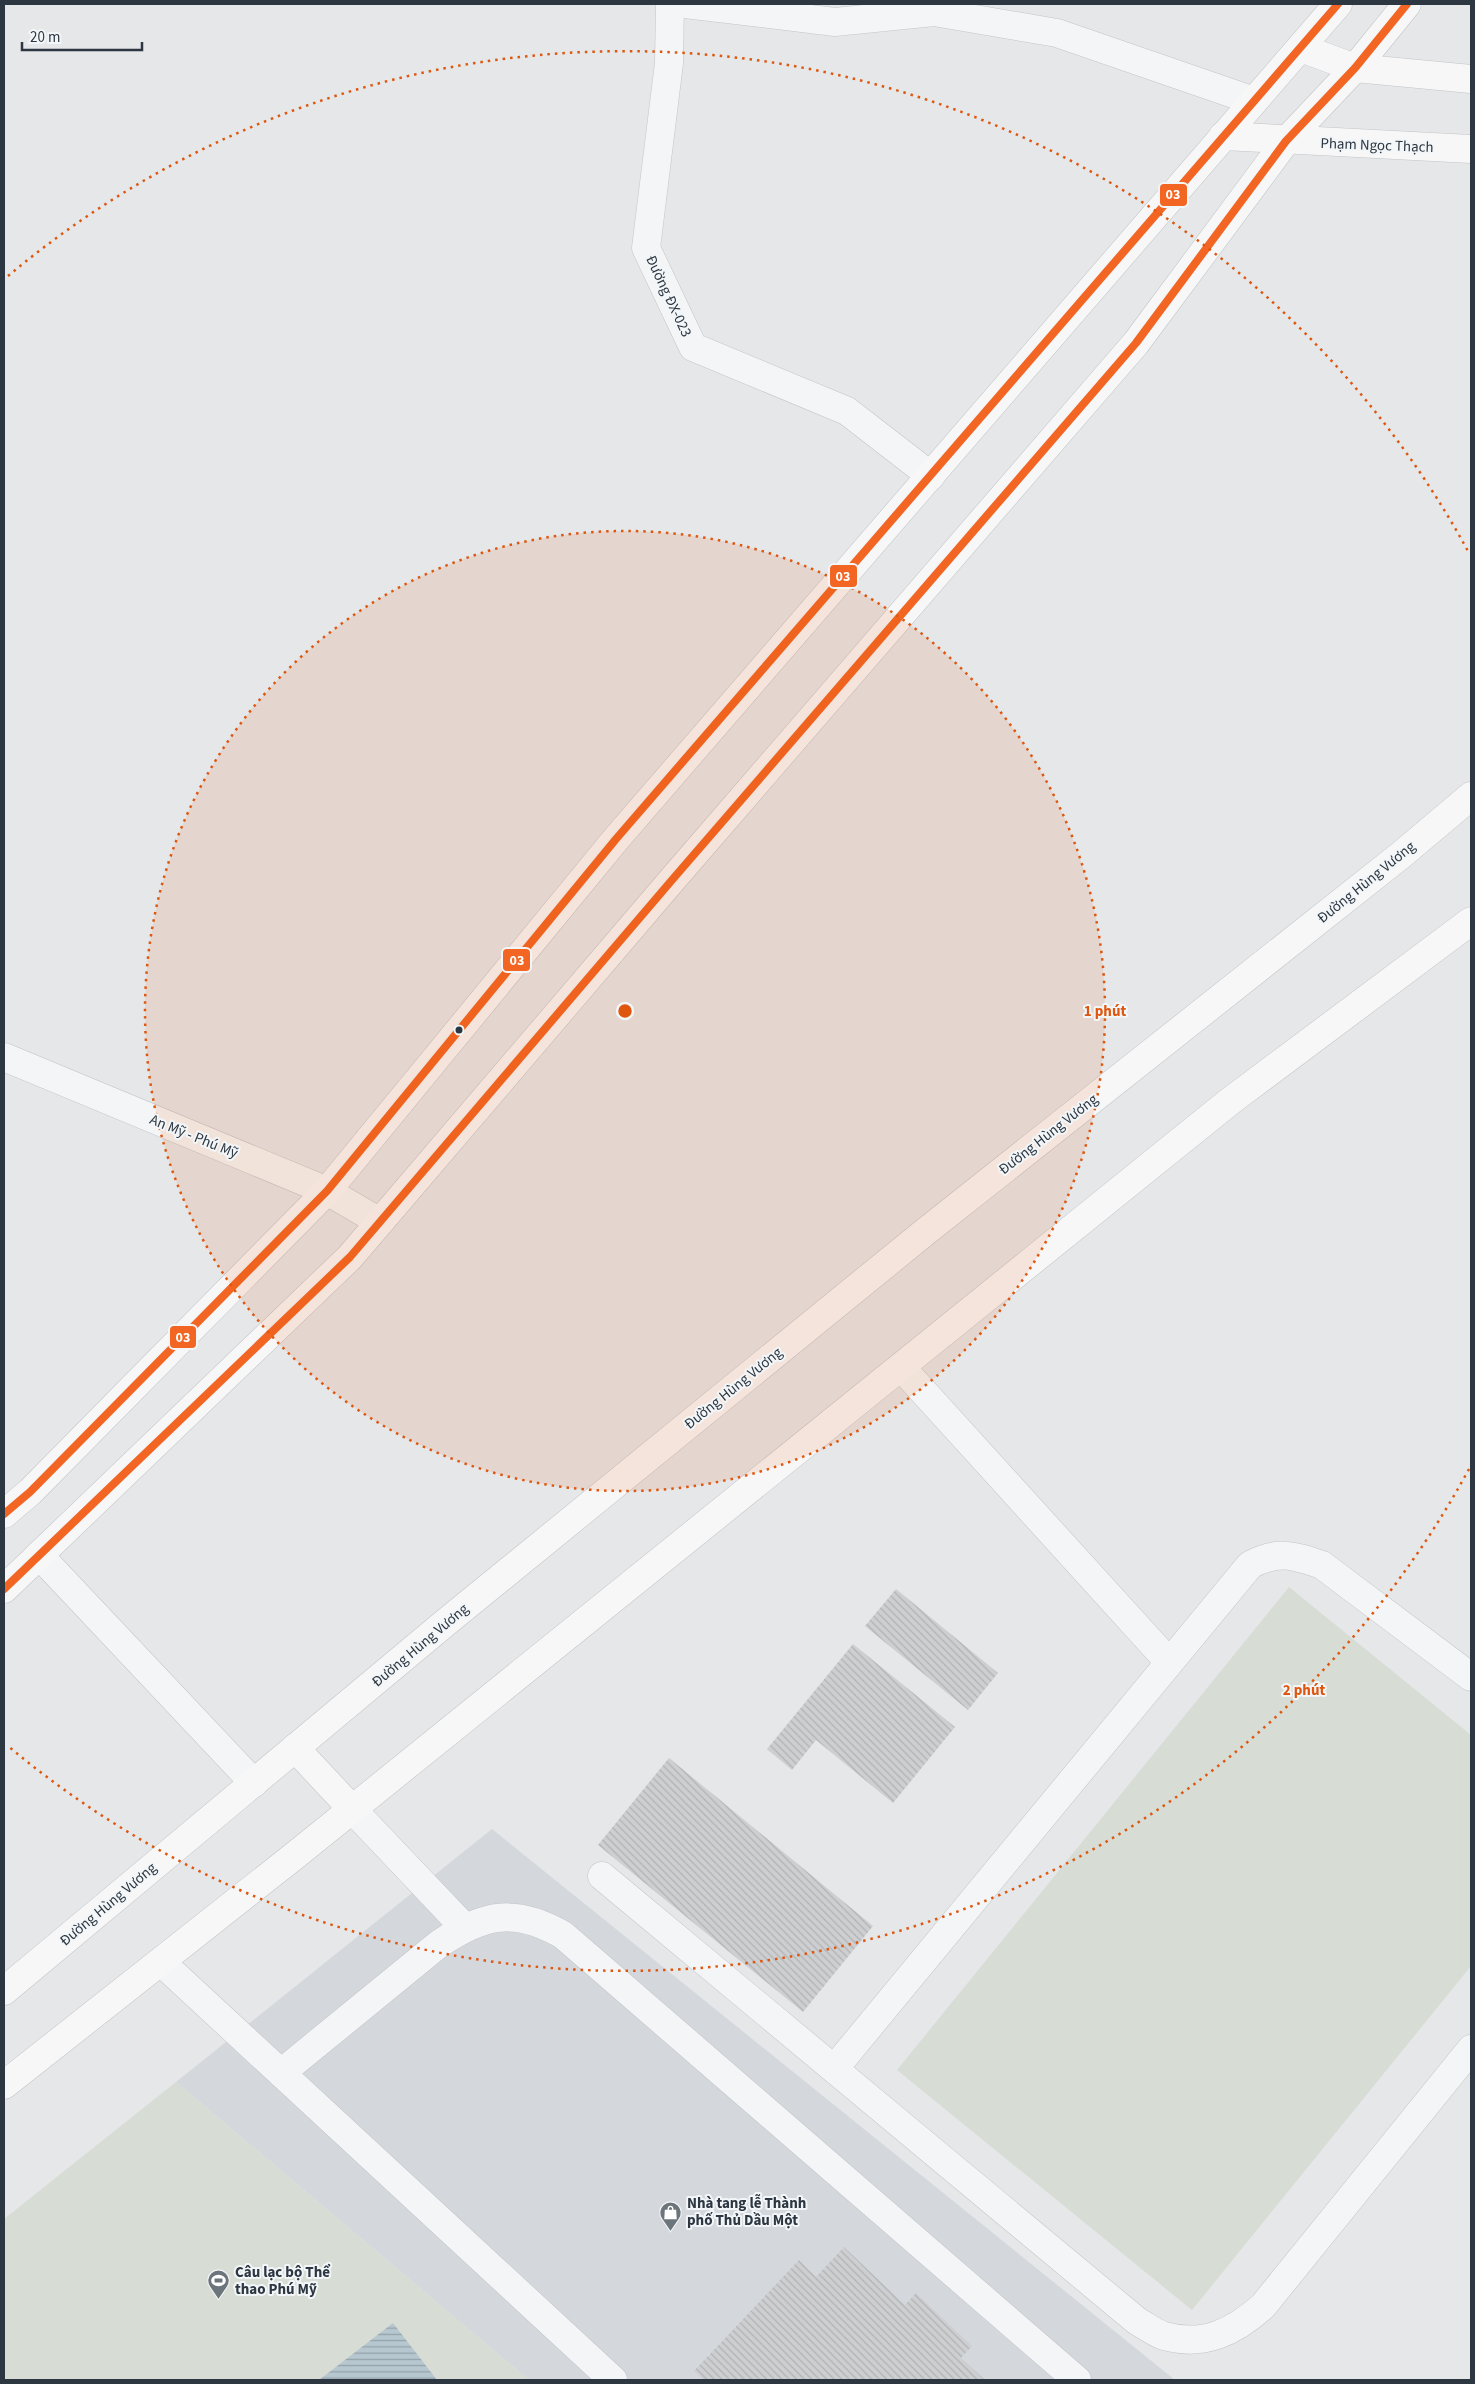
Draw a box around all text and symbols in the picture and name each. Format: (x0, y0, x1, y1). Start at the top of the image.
scale bar (22, 20, 142, 52)
text: 20 m (30, 27, 60, 48)
street label: Phạm Ngọc Thạch (1320, 133, 1434, 158)
line badge: 03 (1159, 183, 1188, 207)
text: 03 (1166, 185, 1180, 205)
street label: Đường ĐX-023 (640, 252, 697, 341)
line badge: 03 (829, 564, 858, 588)
text: 03 (836, 567, 850, 587)
street label: Đường Hùng Vương (1313, 836, 1420, 929)
line badge: 03 (502, 948, 531, 972)
text: 03 (510, 951, 524, 971)
text: 1 phút (1084, 1001, 1126, 1022)
centre of rings (616, 1002, 634, 1020)
unlabelled marker (454, 1025, 464, 1035)
street label: Đường Hùng Vương (994, 1089, 1103, 1180)
street label: An Mỹ - Phú Mỹ (146, 1109, 241, 1164)
line badge: 03 (169, 1325, 197, 1349)
text: 03 (176, 1328, 190, 1348)
street label: Đường Hùng Vương (680, 1342, 787, 1435)
street label: Đường Hùng Vương (367, 1598, 474, 1692)
text: 2 phút (1283, 1680, 1325, 1701)
street label: Đường Hùng Vương (55, 1857, 162, 1951)
place label: Nhà tang lễ Thành phố Thủ Dầu Một (687, 2193, 806, 2231)
shop icon: Nhà tang lễ Thành phố Thủ Dầu Một (659, 2200, 683, 2231)
place label: Câu lạc bộ Thể thao Phú Mỹ (235, 2262, 331, 2300)
sports icon: Câu lạc bộ Thể thao Phú Mỹ (207, 2269, 231, 2300)

